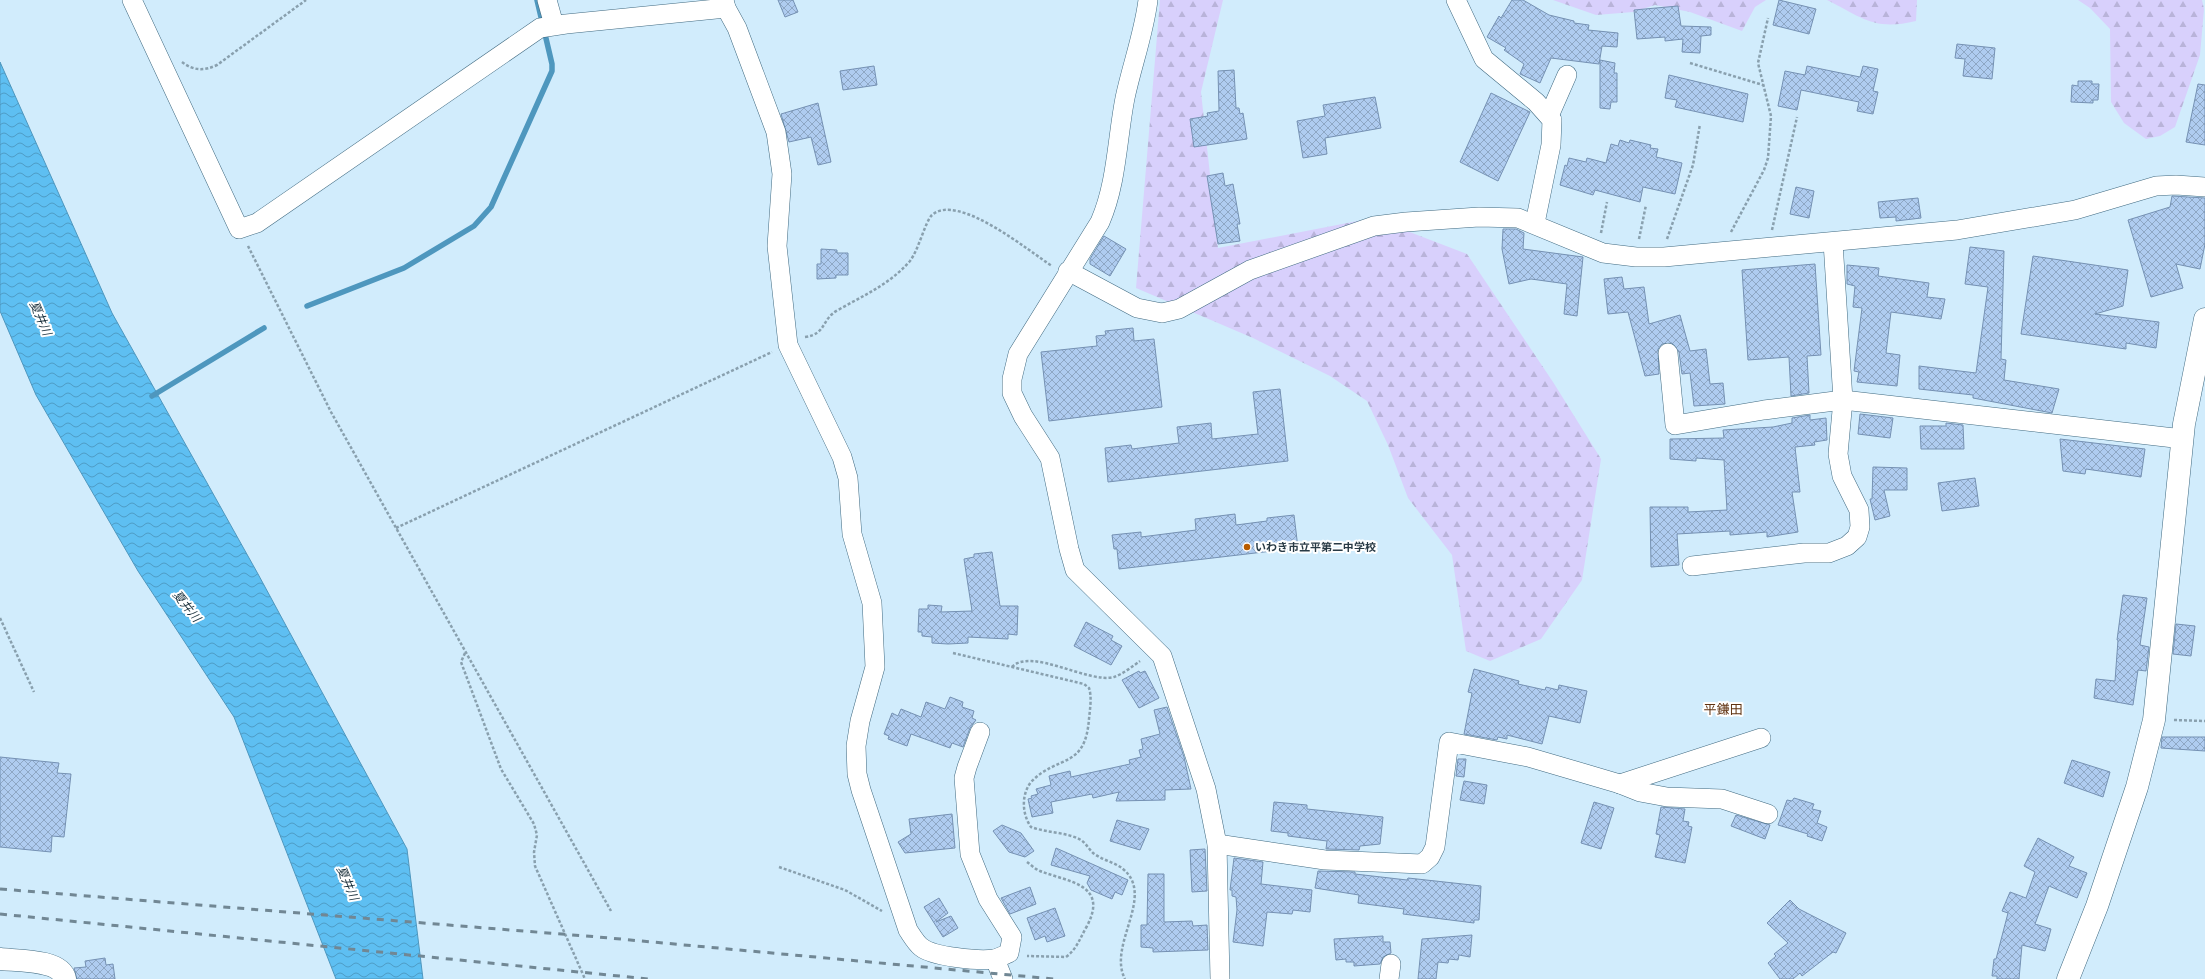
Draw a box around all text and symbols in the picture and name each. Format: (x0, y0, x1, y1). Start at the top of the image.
water label: 夏井川 (27, 298, 56, 339)
place label: いわき市立平第二中学校 (1255, 540, 1376, 554)
marker: いわき市立平第二中学校 (1242, 542, 1252, 552)
water label: 夏井川 (170, 587, 205, 626)
district label: 平鎌田 (1703, 701, 1743, 718)
water label: 夏井川 (334, 863, 363, 904)

